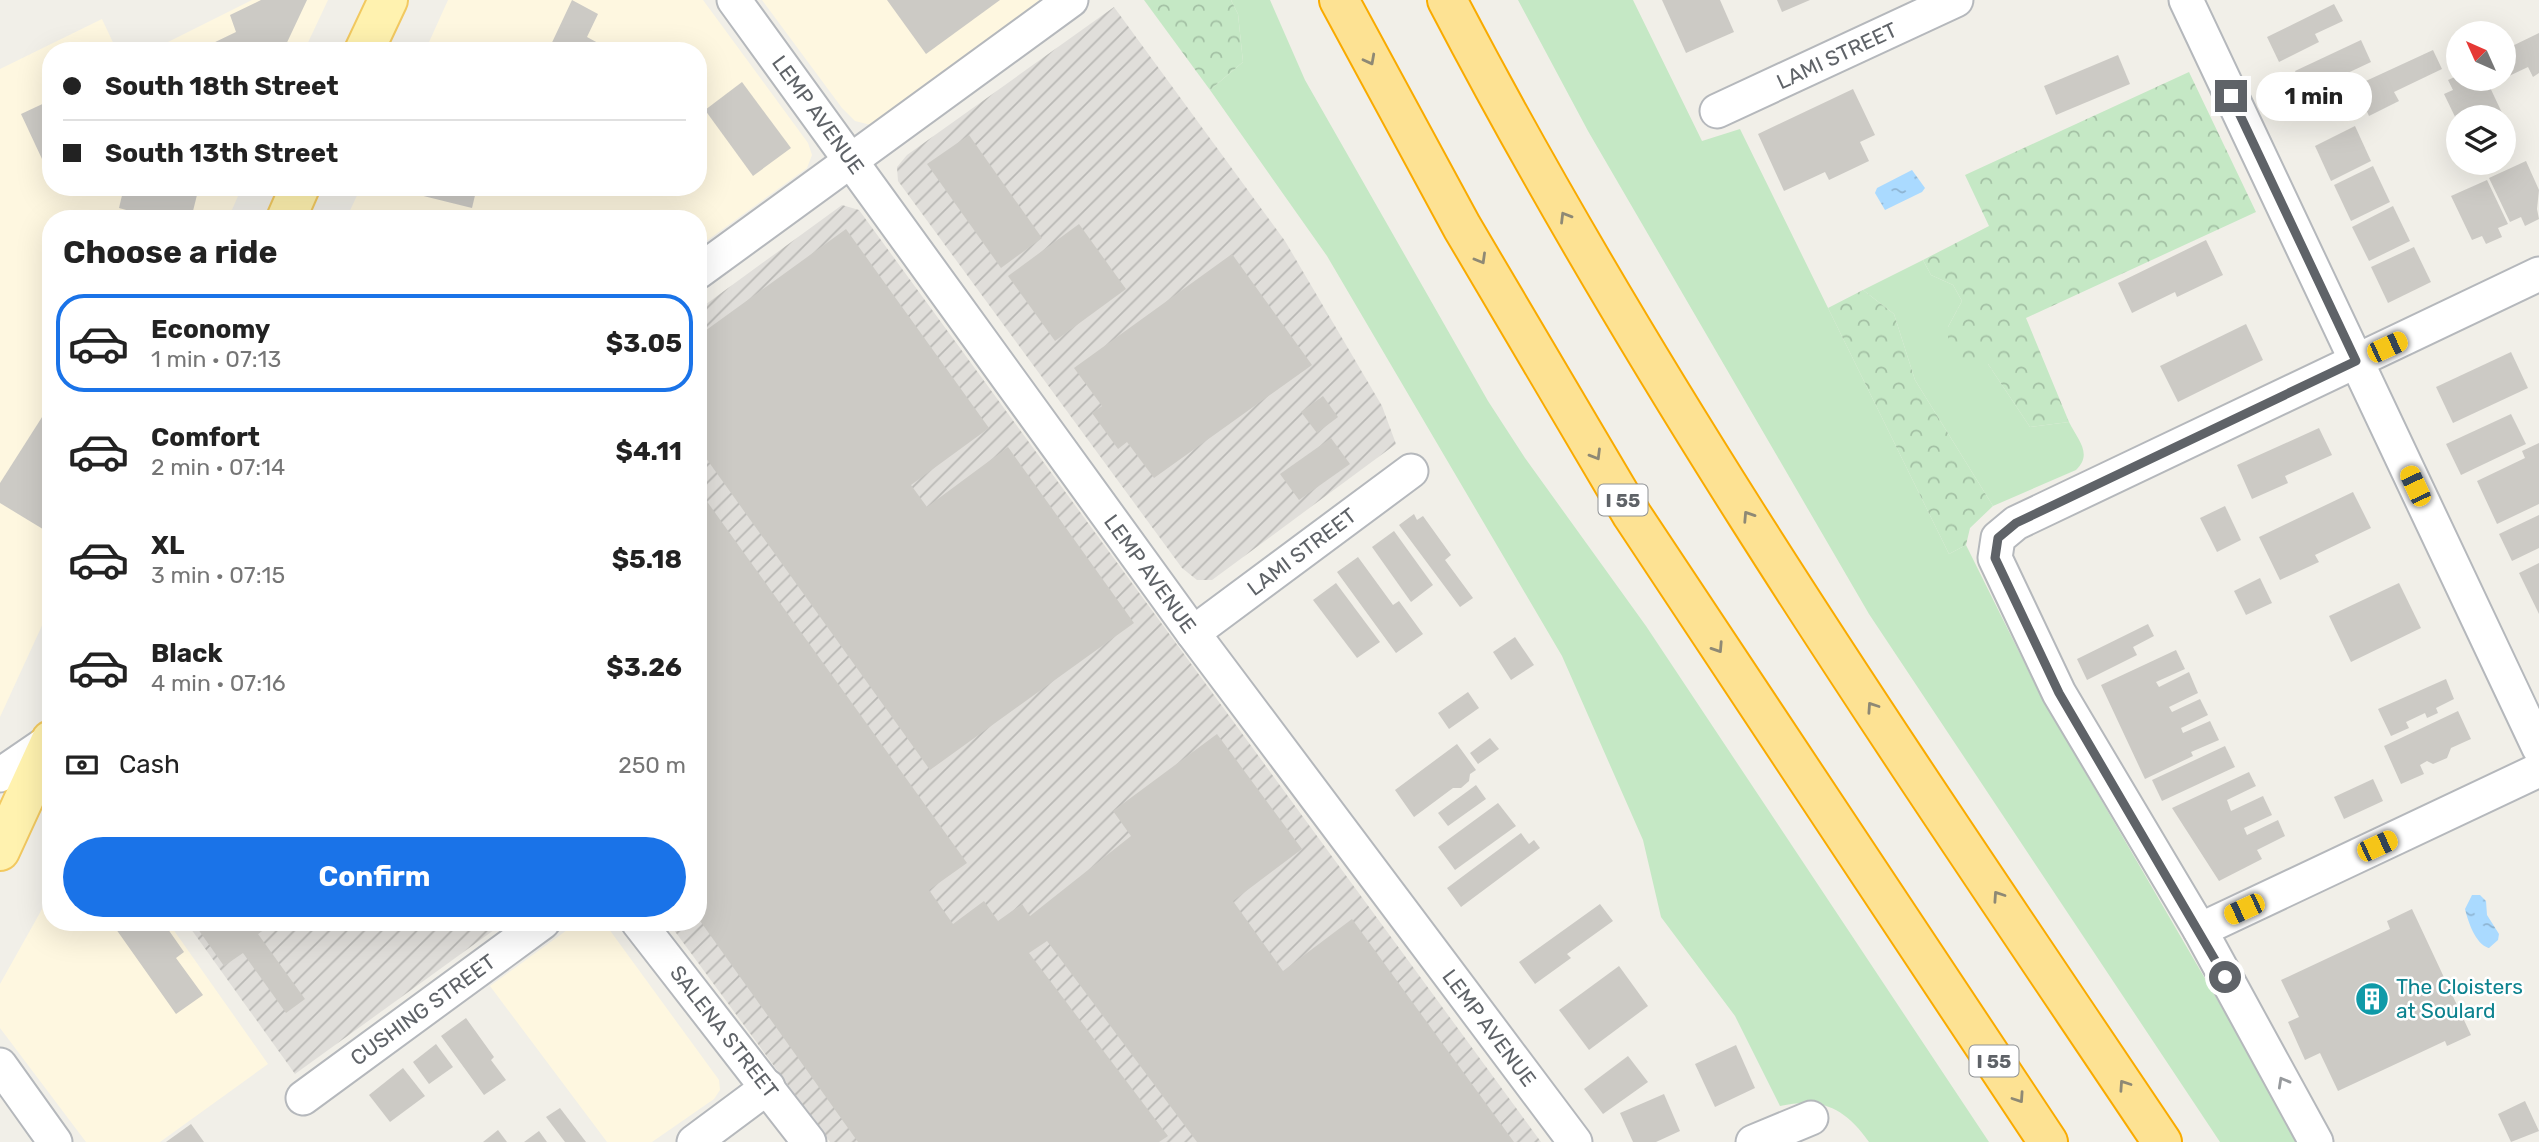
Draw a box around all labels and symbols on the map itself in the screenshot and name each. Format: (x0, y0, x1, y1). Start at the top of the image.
street label: LAMI STREET (1773, 17, 1901, 94)
north arrow (2446, 21, 2516, 91)
street label: LEMP AVENUE (767, 51, 870, 179)
one-way arrow (1362, 53, 1376, 66)
callout: 1 min (2256, 72, 2371, 120)
route end (2215, 80, 2247, 112)
one-way arrow (1561, 212, 1574, 225)
one-way arrow (1473, 252, 1486, 265)
car (2364, 329, 2411, 365)
one-way arrow (1588, 448, 1601, 461)
car (2397, 463, 2434, 509)
road number: I 55 (1598, 485, 1648, 516)
street label: LAMI STREET (1242, 503, 1361, 601)
street label: LEMP AVENUE (1099, 510, 1202, 638)
one-way arrow (1743, 511, 1756, 524)
one-way arrow (1709, 640, 1722, 653)
one-way arrow (1867, 702, 1880, 715)
car (2354, 828, 2401, 864)
one-way arrow (1993, 891, 2006, 904)
car (2221, 891, 2268, 927)
street label: CUSHING STREET (345, 949, 500, 1071)
street label: SALENA STREET (665, 961, 784, 1103)
route start (2209, 961, 2241, 993)
street label: LEMP AVENUE (1437, 964, 1542, 1091)
place label: The Cloisters at Soulard (2396, 974, 2523, 1023)
building icon: The Cloisters at Soulard (2353, 980, 2391, 1018)
road number: I 55 (1969, 1046, 2018, 1077)
one-way arrow (2278, 1077, 2291, 1089)
one-way arrow (2120, 1080, 2132, 1093)
one-way arrow (2010, 1090, 2023, 1103)

